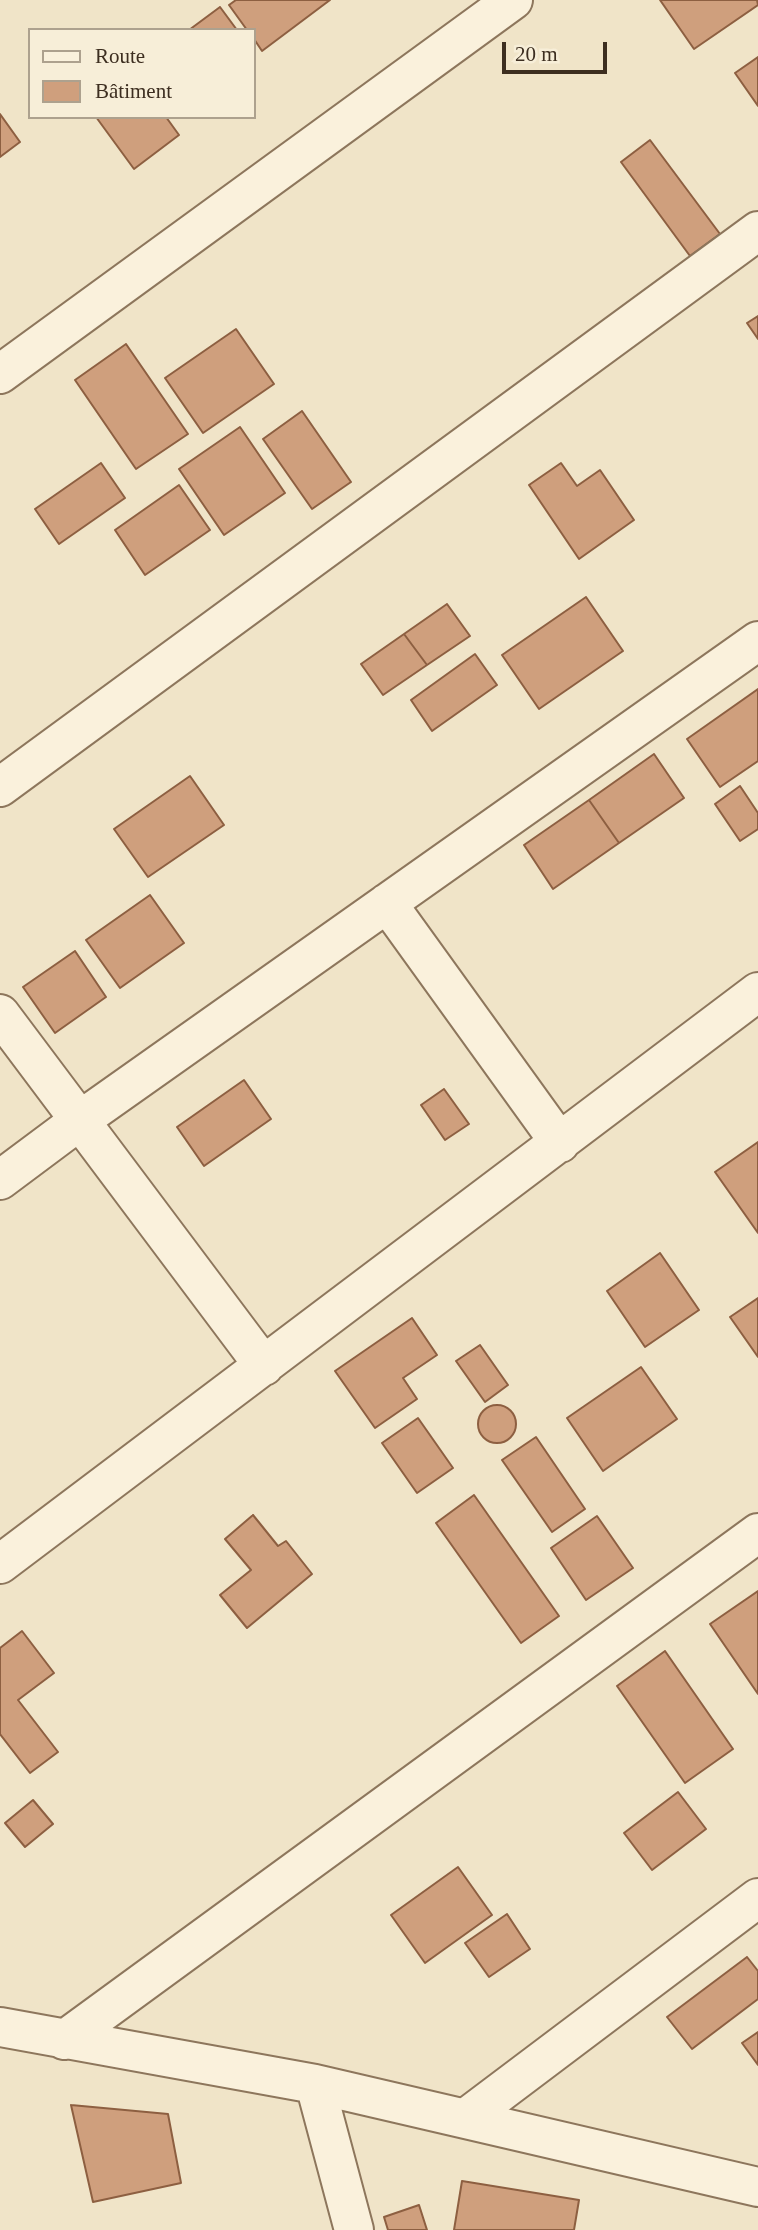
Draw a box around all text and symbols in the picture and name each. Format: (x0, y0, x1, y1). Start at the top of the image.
legend (28, 28, 256, 119)
scale bar (506, 28, 611, 72)
text: 20 m (515, 42, 558, 66)
text: Route (95, 44, 145, 68)
text: Bâtiment (95, 79, 172, 103)

